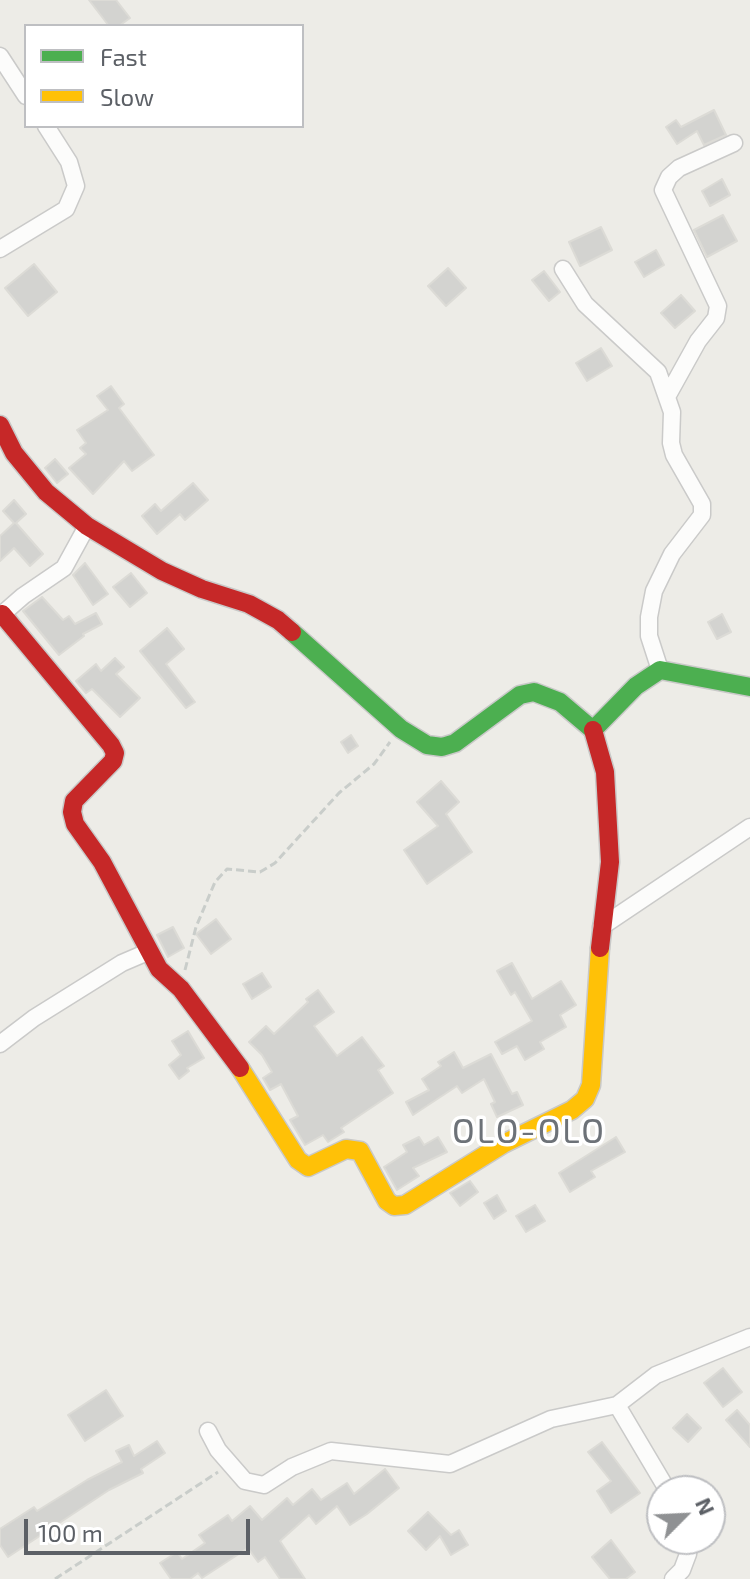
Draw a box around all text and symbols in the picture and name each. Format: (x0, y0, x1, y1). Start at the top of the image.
legend (24, 24, 304, 128)
text: Fast (100, 42, 147, 71)
text: Slow (100, 82, 154, 111)
district label: OLO-OLO (452, 1112, 606, 1152)
north arrow (646, 1475, 726, 1555)
text: N (691, 1493, 721, 1519)
scale bar (28, 1503, 254, 1553)
text: 100 m (38, 1518, 103, 1547)

